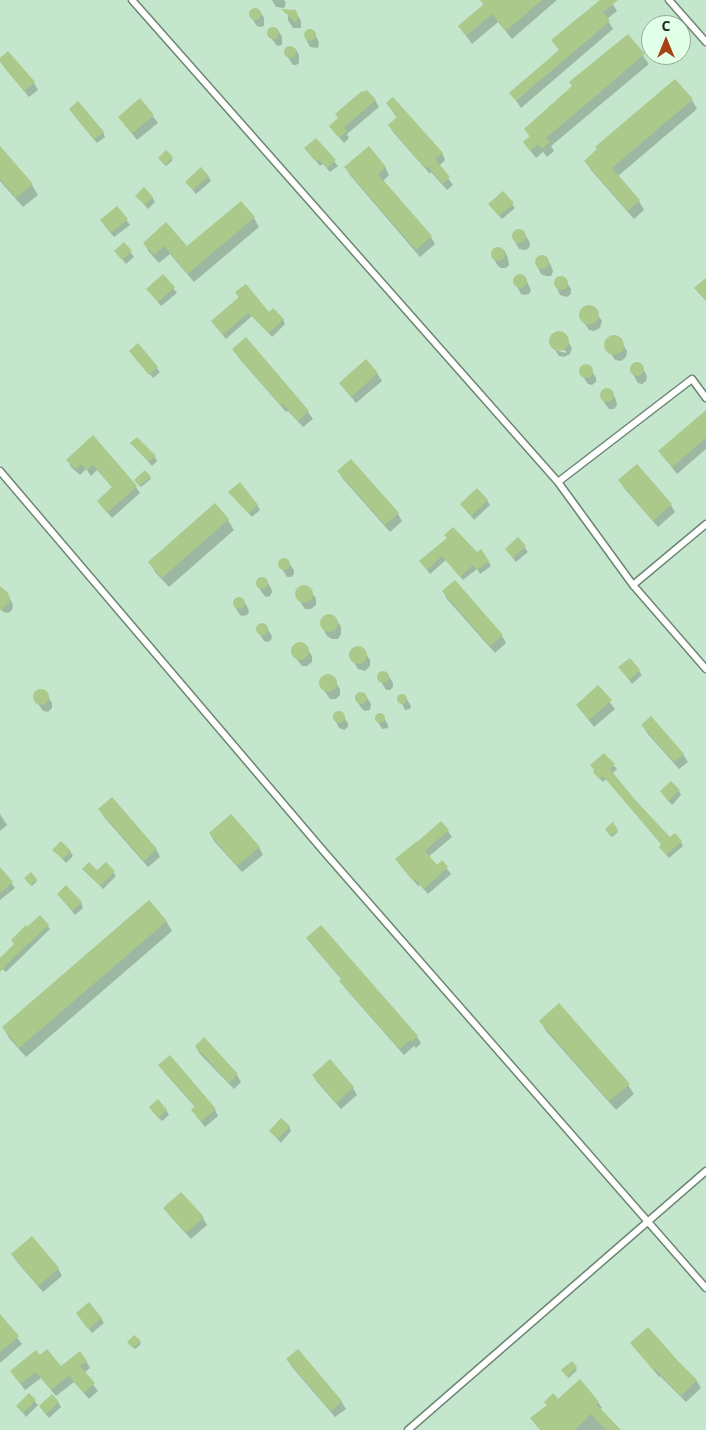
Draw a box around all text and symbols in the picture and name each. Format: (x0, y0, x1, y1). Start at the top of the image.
north arrow (641, 15, 691, 65)
text: С (662, 16, 670, 35)

